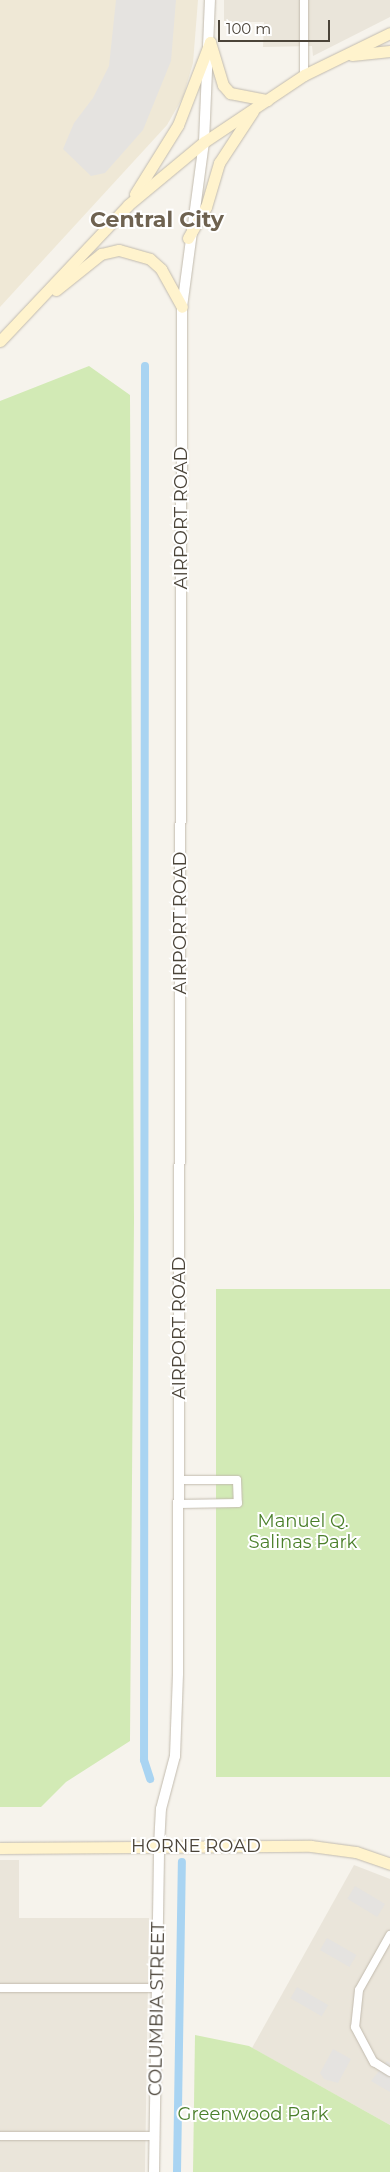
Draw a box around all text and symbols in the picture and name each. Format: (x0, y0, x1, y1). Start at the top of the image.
scale bar (220, 10, 332, 42)
text: 100 m (226, 19, 271, 38)
district label: Central City (90, 207, 224, 233)
street label: AIRPORT ROAD (170, 447, 192, 589)
street label: AIRPORT ROAD (169, 852, 191, 994)
street label: AIRPORT ROAD (168, 1257, 190, 1399)
park label: Manuel Q. Salinas Park (249, 1511, 357, 1554)
street label: HORNE ROAD (131, 1835, 261, 1857)
street label: COLUMBIA STREET (145, 1922, 169, 2096)
park label: Greenwood Park (178, 2103, 328, 2125)

